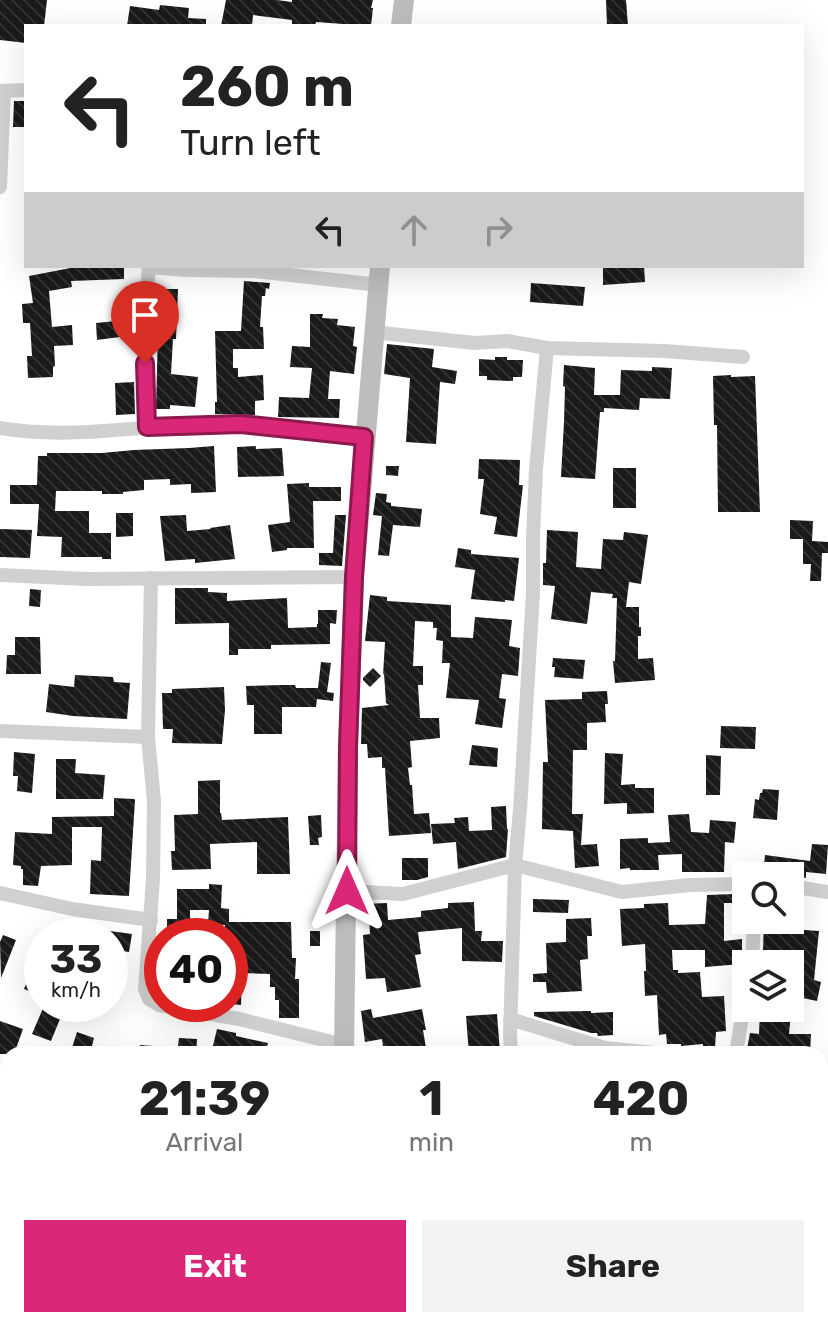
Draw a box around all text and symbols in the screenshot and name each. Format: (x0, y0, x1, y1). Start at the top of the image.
text: 260 m (180, 54, 354, 120)
icon: left (48, 56, 152, 160)
text: Turn left (180, 121, 321, 164)
icon: left (308, 208, 352, 252)
icon: ahead (392, 208, 436, 252)
icon: right (476, 208, 520, 252)
pin (111, 281, 179, 363)
icon: arrive (123, 293, 167, 337)
position arrow (305, 849, 389, 933)
map controls (732, 862, 804, 1022)
button: search (732, 862, 804, 934)
speed limit sign: 40 (144, 918, 248, 1022)
text: 33 (50, 936, 102, 983)
button: layers (732, 950, 804, 1022)
text: km/h (51, 978, 101, 1002)
text: 21:39 (139, 1070, 270, 1127)
text: 1 (419, 1070, 443, 1127)
text: 420 (593, 1070, 689, 1127)
text: Arrival (165, 1127, 243, 1158)
text: min (409, 1127, 454, 1158)
text: m (629, 1127, 653, 1158)
button: Exit (24, 1220, 406, 1312)
button: Share (422, 1220, 804, 1312)

